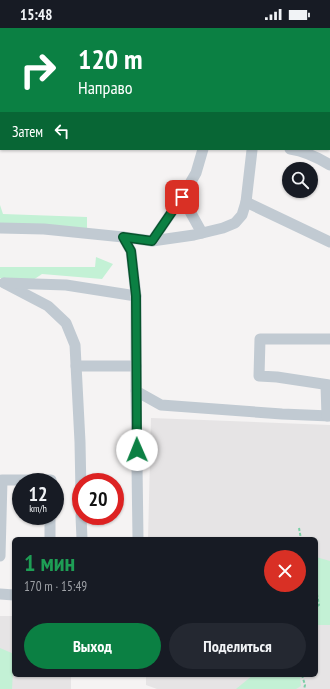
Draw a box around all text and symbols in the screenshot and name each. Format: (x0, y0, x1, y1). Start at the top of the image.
text: 15:48 (20, 5, 52, 24)
text: 120 m (78, 40, 142, 77)
icon: right (12, 44, 64, 96)
text: Направо (78, 76, 133, 99)
icon: left (51, 120, 73, 142)
text: Затем (12, 122, 43, 141)
map controls (282, 162, 318, 198)
button: search (282, 162, 318, 198)
pin (165, 180, 199, 214)
icon: arrive (171, 186, 193, 208)
position arrow (116, 429, 158, 471)
speed limit sign: 20 (72, 473, 124, 525)
text: 12 (28, 481, 48, 507)
text: km/h (29, 502, 47, 515)
text: 1 мин (24, 547, 75, 578)
button: close (264, 550, 306, 592)
text: 170 m · 15:49 (24, 578, 87, 595)
button: Выход (24, 623, 161, 669)
button: Поделиться (169, 623, 306, 669)

